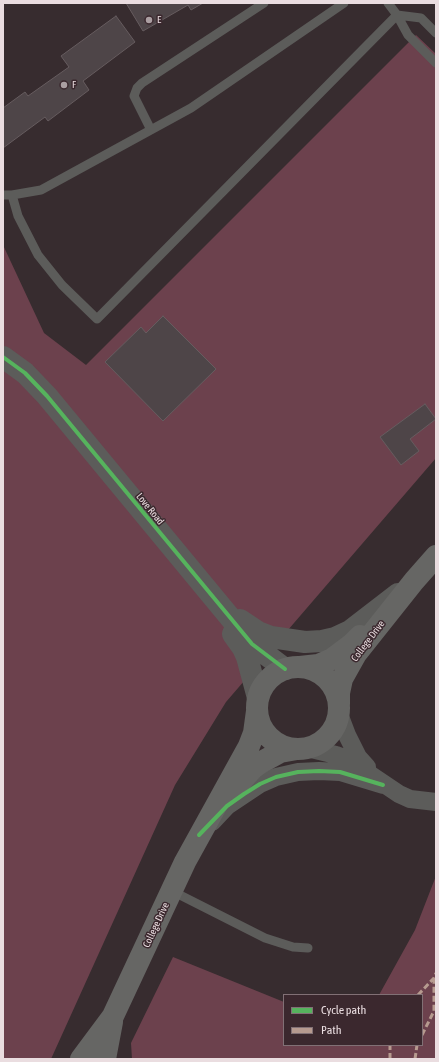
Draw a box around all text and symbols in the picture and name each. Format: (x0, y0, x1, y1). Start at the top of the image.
place label: E (157, 14, 161, 26)
marker: E (144, 15, 154, 25)
place label: F (72, 79, 76, 91)
marker: F (59, 80, 69, 90)
street label: Love Road (134, 491, 166, 527)
street label: College Drive (349, 618, 387, 664)
street label: College Drive (140, 901, 172, 949)
legend (283, 994, 423, 1046)
text: Cycle path (321, 1003, 366, 1017)
text: Path (321, 1023, 342, 1037)

